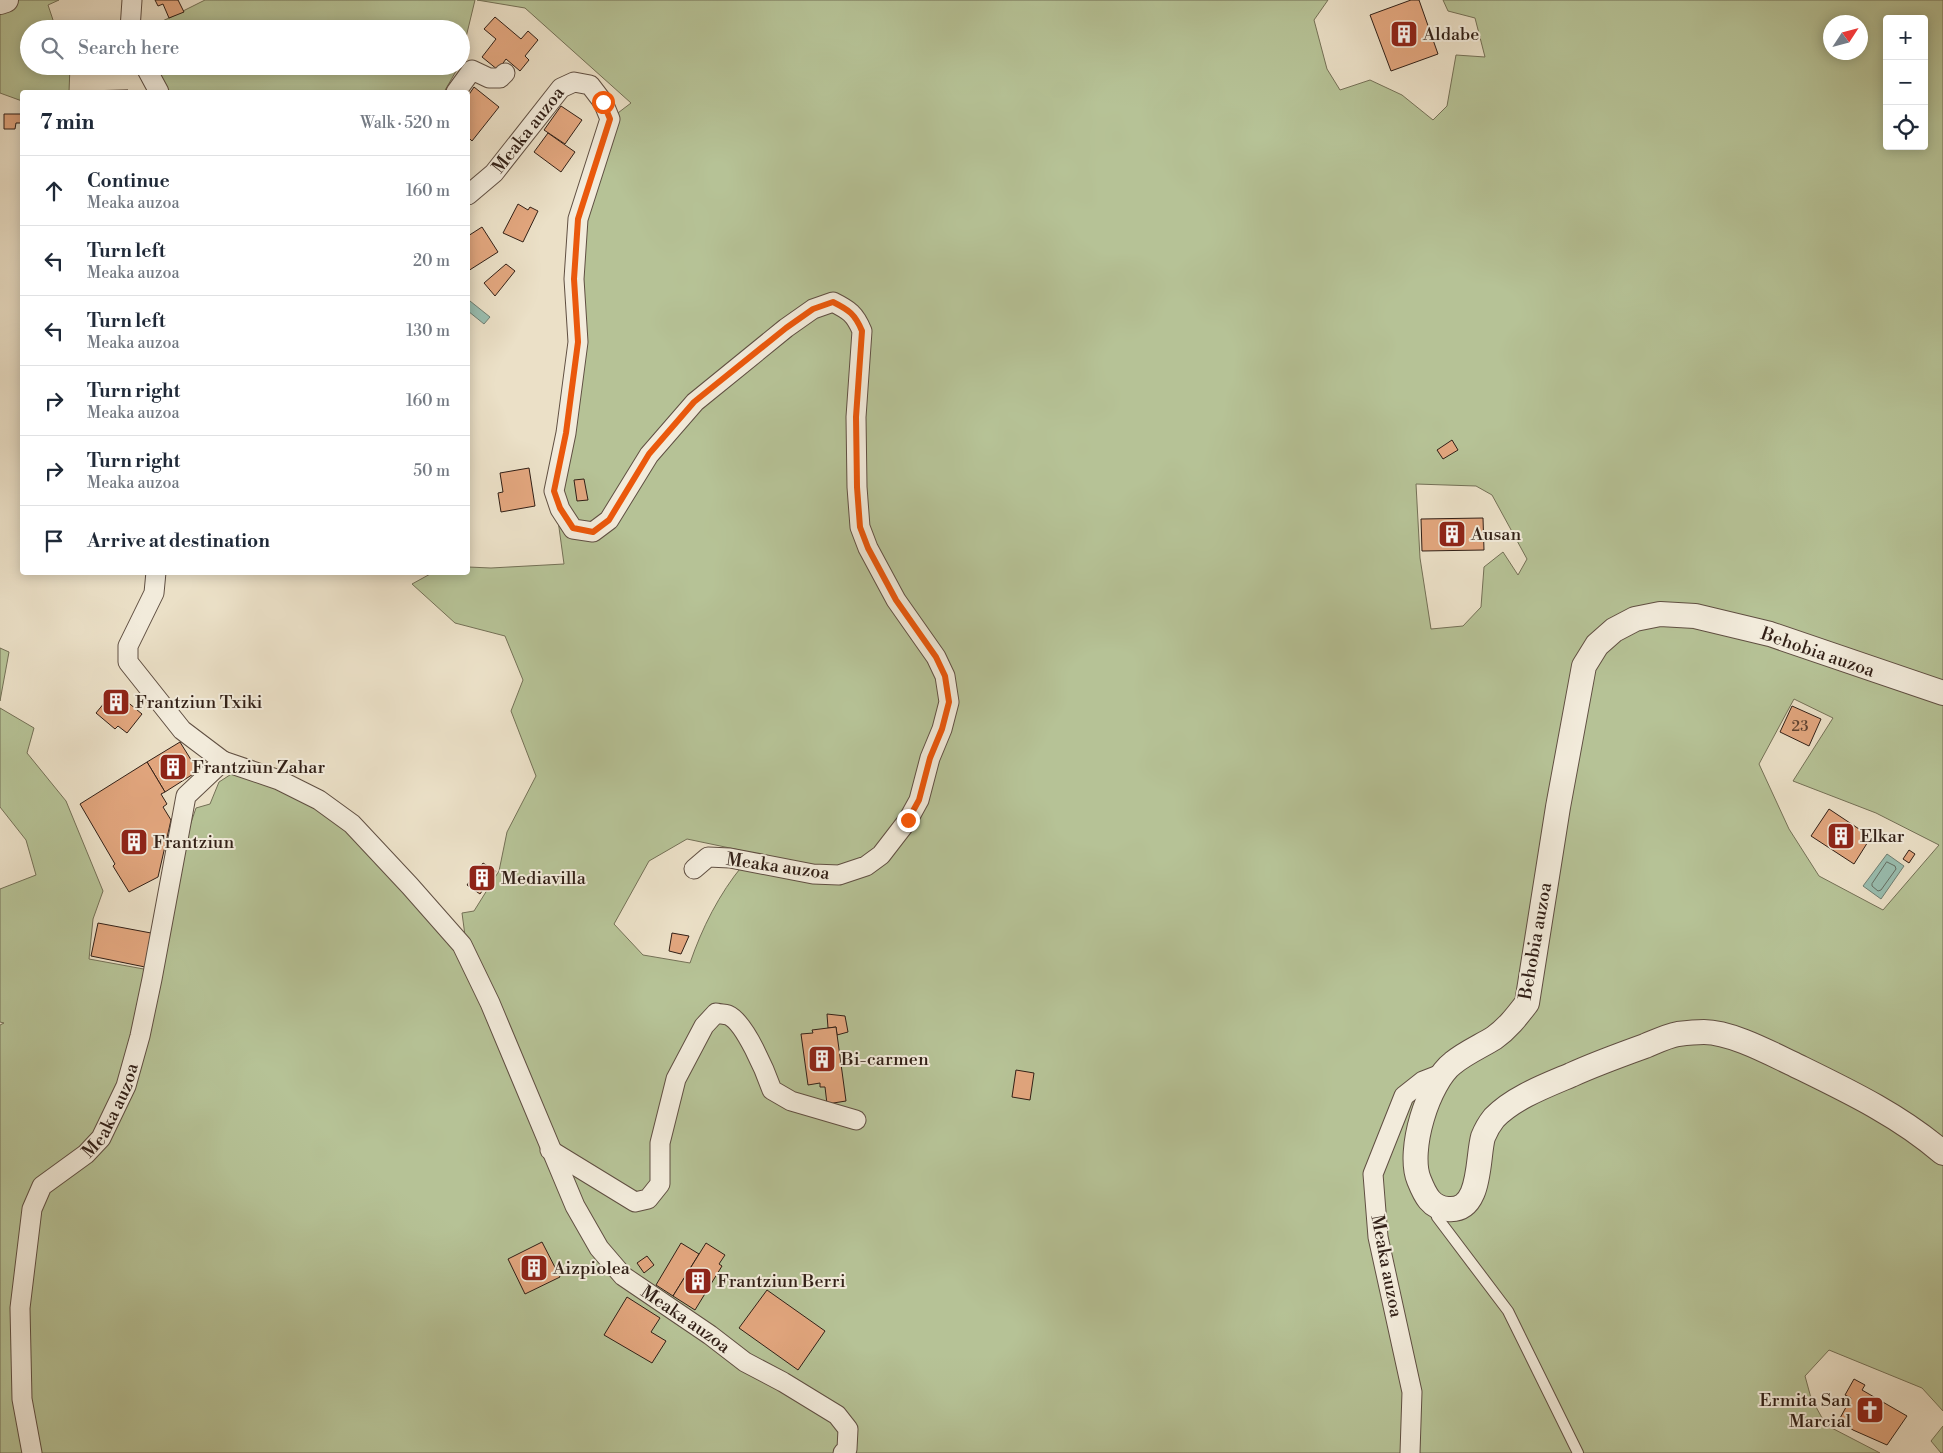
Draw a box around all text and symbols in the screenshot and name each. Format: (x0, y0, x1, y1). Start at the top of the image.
north arrow (1823, 15, 1868, 60)
map controls (1883, 15, 1928, 150)
button: + (1883, 15, 1928, 60)
building icon: Aldabe (1389, 19, 1419, 49)
search box (20, 20, 470, 75)
place label: Aldabe (1422, 23, 1479, 46)
icon: search (38, 34, 66, 62)
text: Search here (78, 36, 179, 60)
button: − (1883, 60, 1928, 105)
street label: Meaka auzoa (487, 81, 570, 178)
route start (592, 91, 615, 114)
button: locate (1883, 105, 1928, 150)
text: 7 min (40, 110, 94, 136)
text: Walk · 520 m (360, 113, 450, 133)
text: Continue (87, 169, 170, 193)
icon: ahead (40, 177, 68, 205)
text: 160 m (406, 181, 450, 201)
text: Meaka auzoa (87, 193, 180, 213)
text: Turn left (87, 239, 166, 263)
icon: left (40, 247, 68, 275)
text: 20 m (413, 251, 450, 271)
text: Meaka auzoa (87, 263, 180, 283)
text: Turn left (87, 309, 166, 333)
icon: left (40, 317, 68, 345)
text: 130 m (406, 321, 450, 341)
text: Meaka auzoa (87, 333, 180, 353)
text: Turn right (87, 379, 180, 403)
icon: right (40, 387, 68, 415)
text: 160 m (406, 391, 450, 411)
text: Meaka auzoa (87, 403, 180, 423)
text: Turn right (87, 449, 180, 473)
icon: right (40, 457, 68, 485)
text: 50 m (413, 461, 450, 481)
text: Meaka auzoa (87, 473, 180, 493)
building icon: Ausan (1437, 519, 1467, 549)
place label: Ausan (1470, 523, 1521, 546)
icon: arrive (40, 527, 68, 555)
text: Arrive at destination (87, 529, 270, 553)
street label: Behobia auzoa (1757, 622, 1879, 683)
building icon: Frantziun Txiki (101, 687, 131, 717)
place label: Frantziun Txiki (135, 691, 263, 714)
house number: 23 (1792, 717, 1808, 736)
building icon: Frantziun Zahar (158, 752, 188, 782)
place label: Frantziun Zahar (192, 756, 325, 779)
route end (897, 809, 920, 832)
building icon: Elkar (1826, 821, 1856, 851)
place label: Elkar (1860, 825, 1905, 848)
building icon: Frantziun (119, 827, 149, 857)
place label: Frantziun (153, 831, 234, 854)
street label: Meaka auzoa (725, 848, 832, 885)
building icon: Mediavilla (467, 863, 497, 893)
place label: Mediavilla (501, 867, 587, 890)
street label: Behobia auzoa (1514, 880, 1557, 1003)
building icon: Bi-carmen (807, 1044, 837, 1074)
place label: Bi-carmen (840, 1048, 929, 1071)
street label: Meaka auzoa (77, 1060, 144, 1163)
street label: Meaka auzoa (1365, 1213, 1408, 1320)
building icon: Aizpiolea (519, 1253, 549, 1283)
place label: Aizpiolea (552, 1257, 631, 1280)
building icon: Frantziun Berri (683, 1266, 713, 1296)
place label: Frantziun Berri (717, 1270, 846, 1293)
street label: Meaka auzoa (636, 1280, 736, 1359)
place label: Ermita San Marcial (1759, 1389, 1852, 1433)
church icon: Ermita San Marcial (1855, 1395, 1885, 1425)

